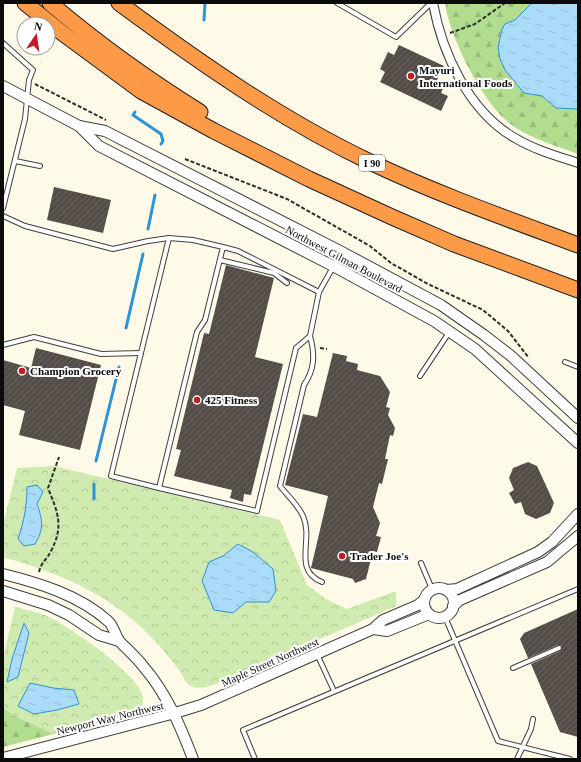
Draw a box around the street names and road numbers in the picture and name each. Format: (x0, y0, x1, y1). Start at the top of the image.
road number: I 90 (359, 155, 385, 171)
street label: Northwest Gilman Boulevard (284, 223, 405, 295)
street label: Maple Street Northwest (220, 635, 320, 689)
street label: Newport Way Northwest (55, 699, 165, 737)

